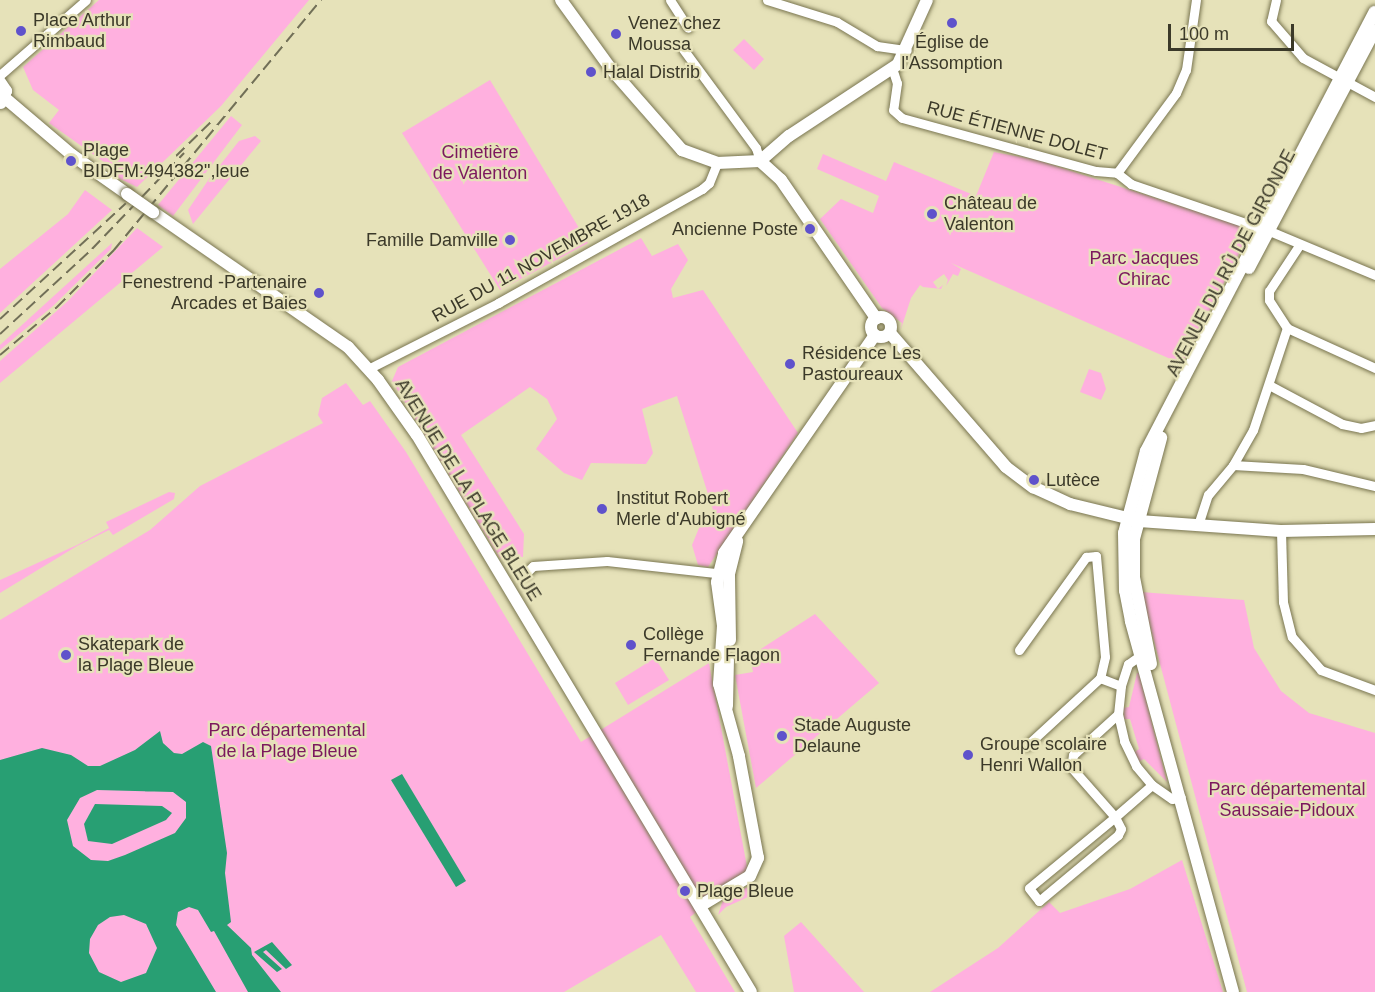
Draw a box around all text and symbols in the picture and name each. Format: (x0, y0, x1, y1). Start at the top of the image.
place label: Place Arthur Rimbaud (33, 10, 132, 52)
scale bar (1171, 12, 1297, 50)
place label: Venez chez Moussa (628, 13, 721, 56)
marker: Église de l'Assomption (945, 16, 959, 30)
marker: Place Arthur Rimbaud (14, 24, 28, 38)
text: 100 m (1179, 24, 1229, 44)
marker: Venez chez Moussa (609, 27, 623, 41)
place label: Église de l'Assomption (901, 32, 1003, 74)
place label: Halal Distrib (603, 61, 700, 83)
marker: Halal Distrib (584, 65, 598, 79)
street label: RUE ÉTIENNE DOLET (924, 96, 1110, 166)
place label: Plage BIDFM:494382",leue (83, 140, 249, 182)
park label: Cimetière de Valenton (433, 142, 527, 184)
street label: AVENUE DU RÛ DE GIRONDE (1162, 146, 1300, 380)
marker: Plage BIDFM:494382",leue (64, 154, 78, 168)
street label: RUE DU 11 NOVEMBRE 1918 (428, 189, 654, 327)
place label: Château de Valenton (944, 193, 1037, 236)
marker: Château de Valenton (925, 207, 939, 221)
place label: Ancienne Poste (672, 218, 798, 240)
marker: Ancienne Poste (803, 222, 817, 236)
place label: Famille Damville (366, 229, 498, 251)
marker: Famille Damville (503, 233, 517, 247)
park label: Parc Jacques Chirac (1089, 248, 1199, 290)
place label: Fenestrend -Partenaire Arcades et Baies (122, 272, 307, 314)
marker: Fenestrend -Partenaire Arcades et Baies (312, 286, 326, 300)
place label: Résidence Les Pastoureaux (802, 343, 921, 386)
marker: Résidence Les Pastoureaux (783, 357, 797, 371)
street label: AVENUE DE LA PLAGE BLEUE (390, 375, 546, 605)
place label: Lutèce (1046, 469, 1100, 491)
marker: Lutèce (1027, 473, 1041, 487)
place label: Institut Robert Merle d'Aubigné (616, 488, 746, 530)
marker: Institut Robert Merle d'Aubigné (593, 500, 611, 518)
place label: Collège Fernande Flagon (643, 624, 780, 666)
place label: Skatepark de la Plage Bleue (78, 634, 194, 676)
marker: Collège Fernande Flagon (624, 638, 638, 652)
marker: Skatepark de la Plage Bleue (59, 648, 73, 662)
place label: Stade Auguste Delaune (794, 715, 912, 758)
park label: Parc départemental de la Plage Bleue (208, 720, 366, 762)
marker: Stade Auguste Delaune (775, 729, 789, 743)
place label: Groupe scolaire Henri Wallon (980, 734, 1107, 777)
marker: Groupe scolaire Henri Wallon (961, 748, 975, 762)
park label: Parc départemental Saussaie-Pidoux (1208, 779, 1366, 822)
place label: Plage Bleue (697, 880, 794, 902)
marker: Plage Bleue (678, 884, 692, 898)

